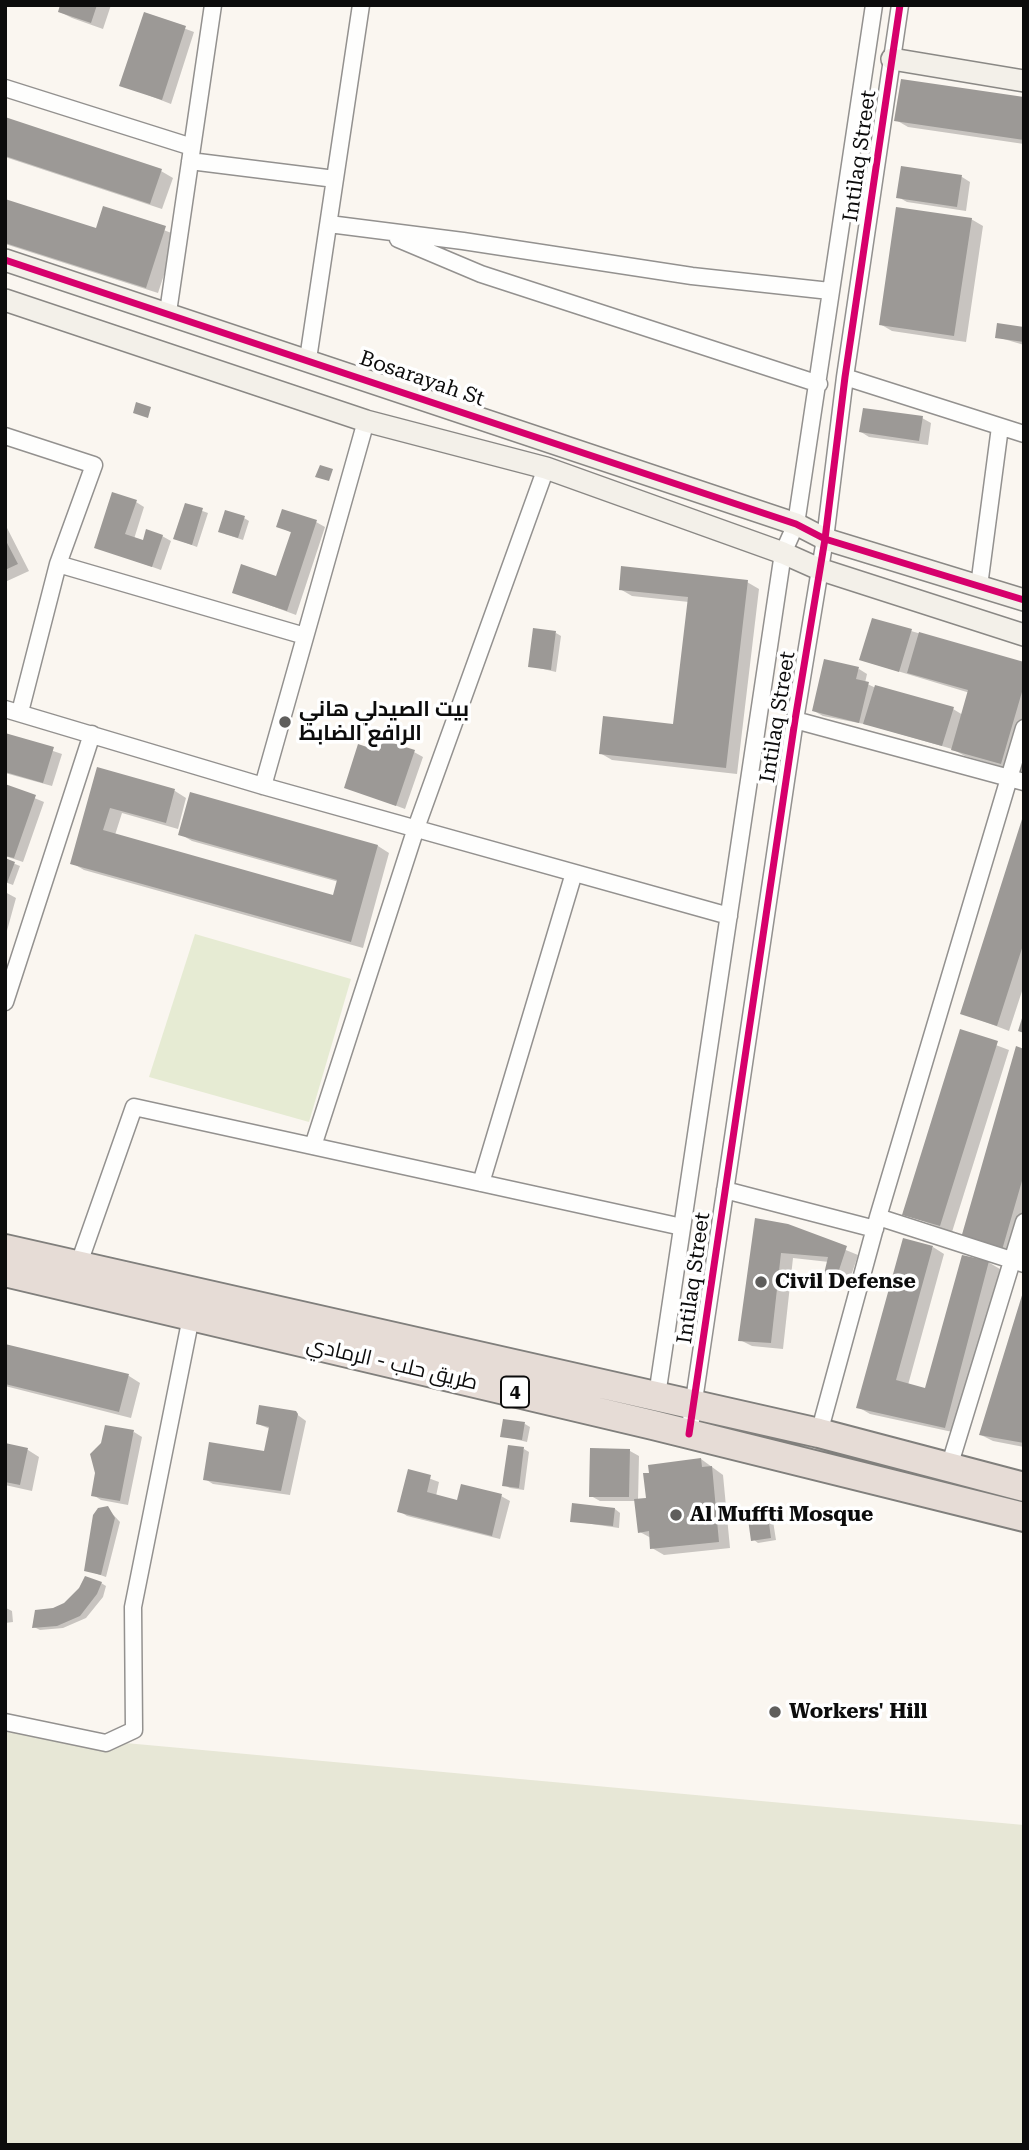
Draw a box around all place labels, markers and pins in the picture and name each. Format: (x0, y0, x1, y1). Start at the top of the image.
place label: بيت الصيدلي هاني الرافع الضابط (299, 697, 469, 747)
marker: بيت الصيدلي هاني الرافع الضابط (277, 714, 293, 730)
place label: Civil Defense (775, 1269, 916, 1295)
marker: Civil Defense (753, 1274, 769, 1290)
place label: Al Muffti Mosque (690, 1502, 873, 1528)
marker: Al Muffti Mosque (668, 1507, 684, 1523)
place label: Workers' Hill (789, 1699, 927, 1725)
marker: Workers' Hill (767, 1704, 783, 1720)

